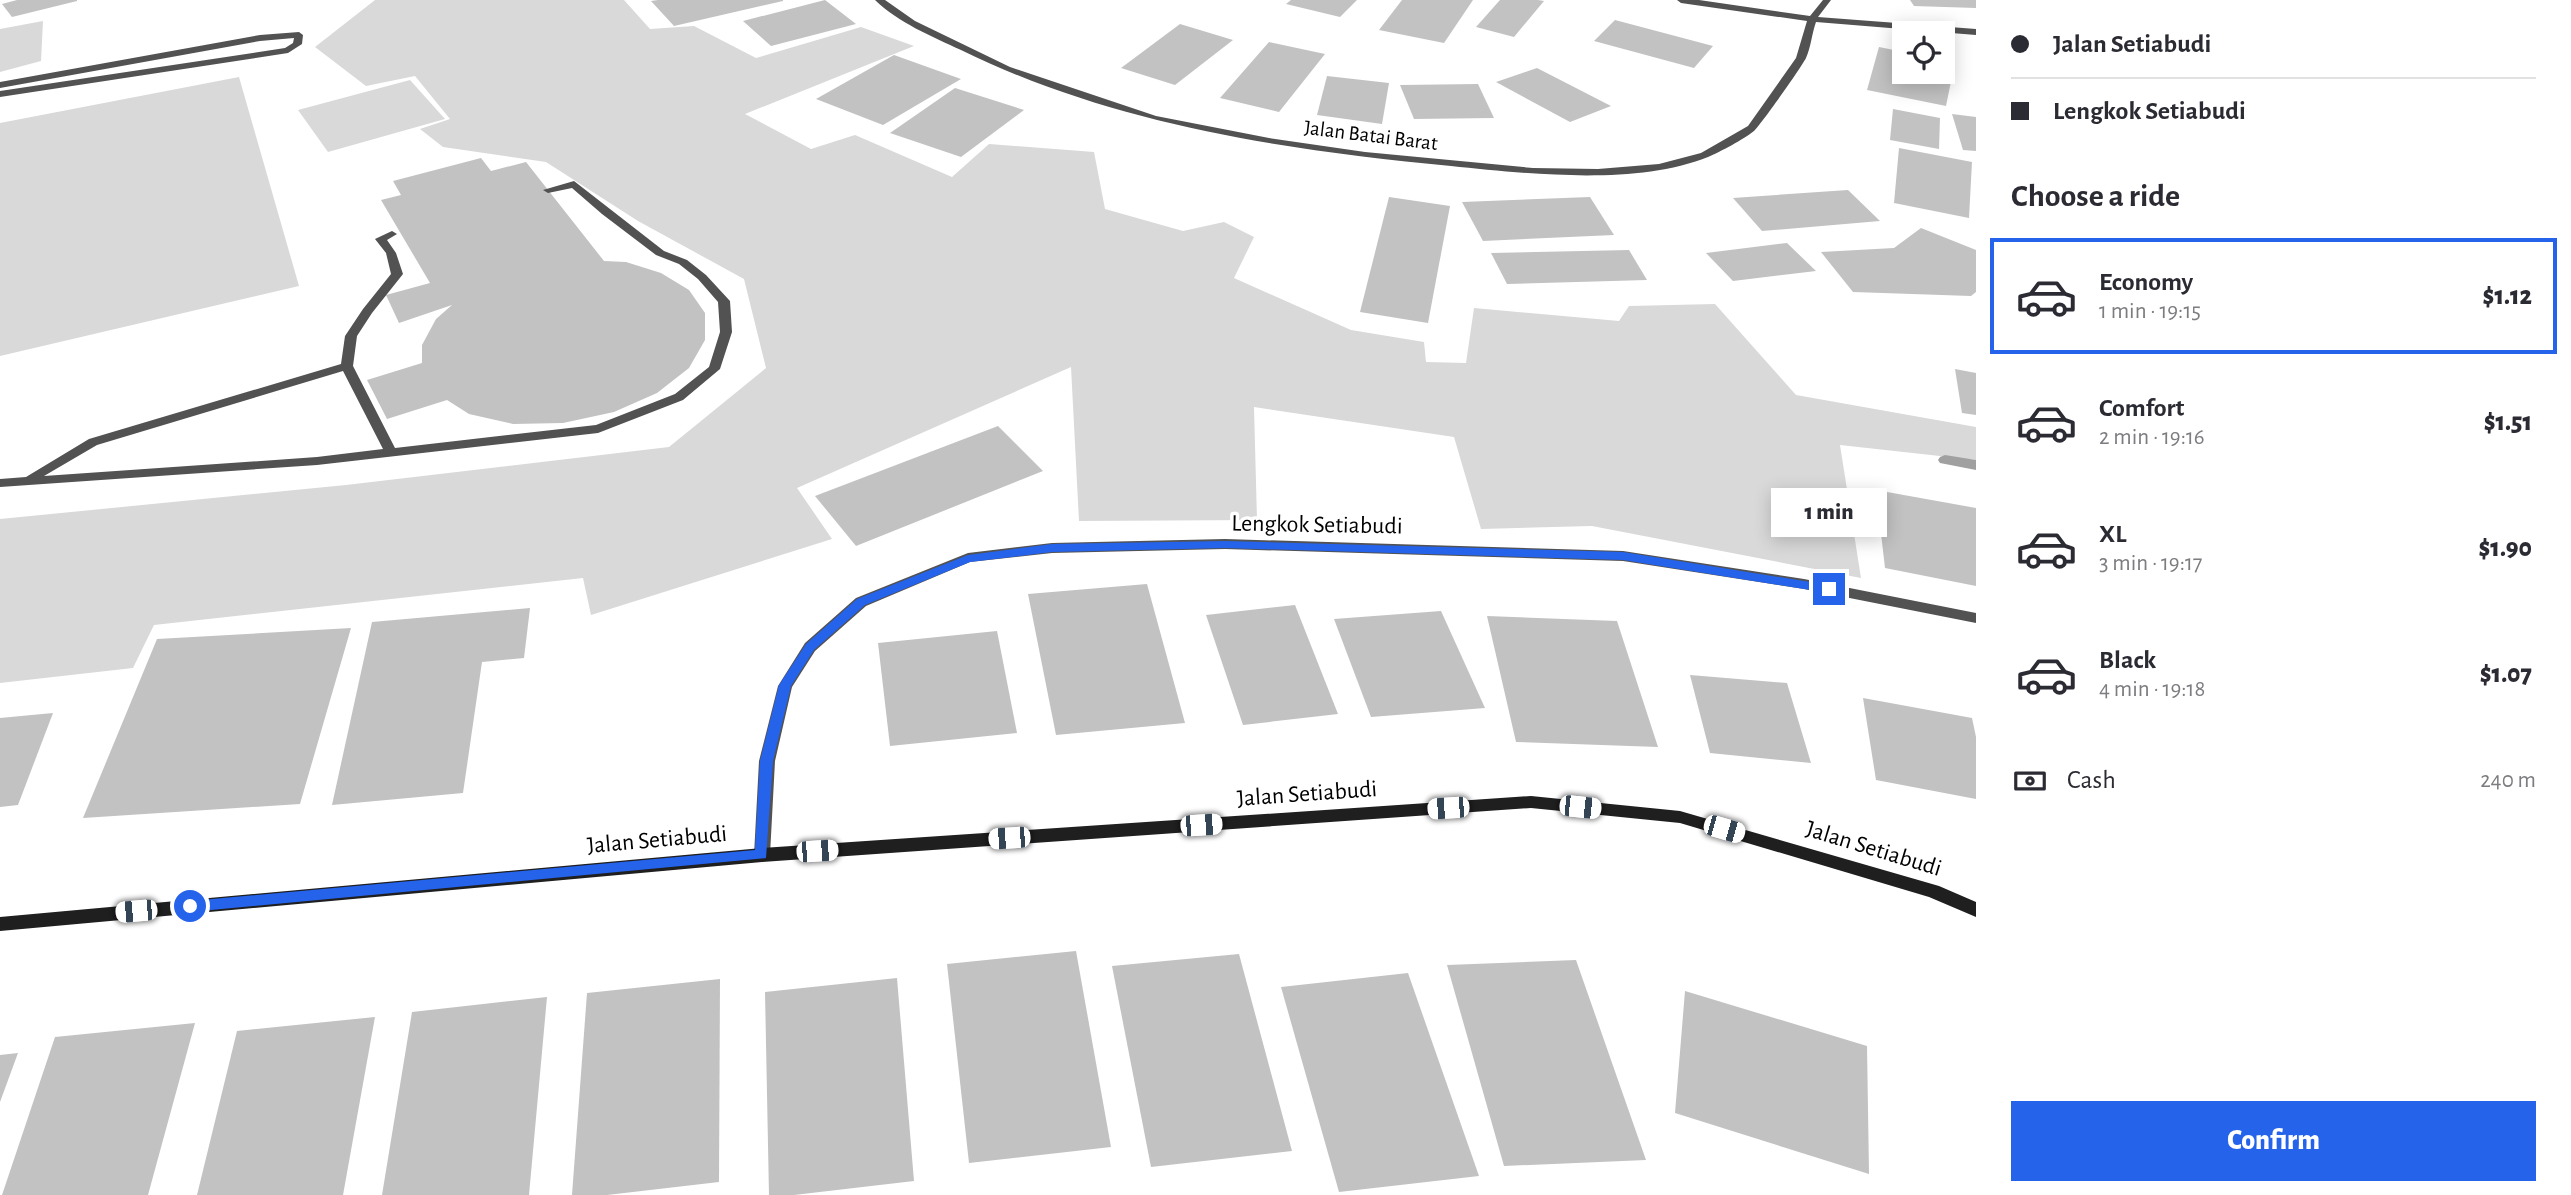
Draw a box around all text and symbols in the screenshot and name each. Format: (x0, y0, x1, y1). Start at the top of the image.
map controls (1892, 21, 1955, 84)
button: locate (1892, 21, 1955, 84)
text: Jalan Setiabudi (2053, 31, 2211, 57)
text: Lengkok Setiabudi (2053, 98, 2246, 124)
street label: Jalan Batai Barat (1303, 117, 1439, 154)
text: Choose a ride (2011, 180, 2180, 212)
icon: car (2015, 265, 2078, 328)
text: Economy (2099, 269, 2193, 295)
text: $1.12 (2483, 283, 2532, 309)
text: 1 min · 19:15 (2099, 300, 2201, 323)
icon: car (2015, 391, 2078, 454)
text: Comfort (2099, 395, 2184, 421)
text: $1.51 (2484, 409, 2532, 435)
text: 2 min · 19:16 (2099, 426, 2205, 449)
callout: 1 min (1771, 488, 1887, 536)
text: 1 min (1805, 501, 1853, 524)
street label: Lengkok Setiabudi (1231, 512, 1403, 538)
icon: car (2015, 517, 2078, 580)
text: XL (2099, 521, 2126, 547)
text: $1.90 (2478, 535, 2532, 561)
text: 3 min · 19:17 (2099, 552, 2202, 575)
route end (1813, 573, 1845, 605)
icon: car (2015, 643, 2078, 706)
text: Black (2099, 647, 2156, 673)
text: $1.07 (2480, 661, 2532, 687)
text: 4 min · 19:18 (2099, 678, 2205, 701)
icon: cash (2011, 762, 2049, 800)
text: Cash (2067, 767, 2116, 793)
text: 240 m (2480, 769, 2536, 792)
street label: Jalan Setiabudi (1236, 777, 1378, 811)
car (1559, 794, 1602, 820)
car (1427, 796, 1470, 820)
car (1180, 813, 1223, 837)
car (1701, 813, 1748, 845)
street label: Jalan Setiabudi (1803, 817, 1944, 881)
street label: Jalan Setiabudi (586, 822, 728, 858)
car (988, 826, 1031, 850)
car (796, 839, 839, 863)
route start (174, 890, 206, 922)
car (115, 899, 158, 923)
button: Confirm (2011, 1101, 2536, 1181)

